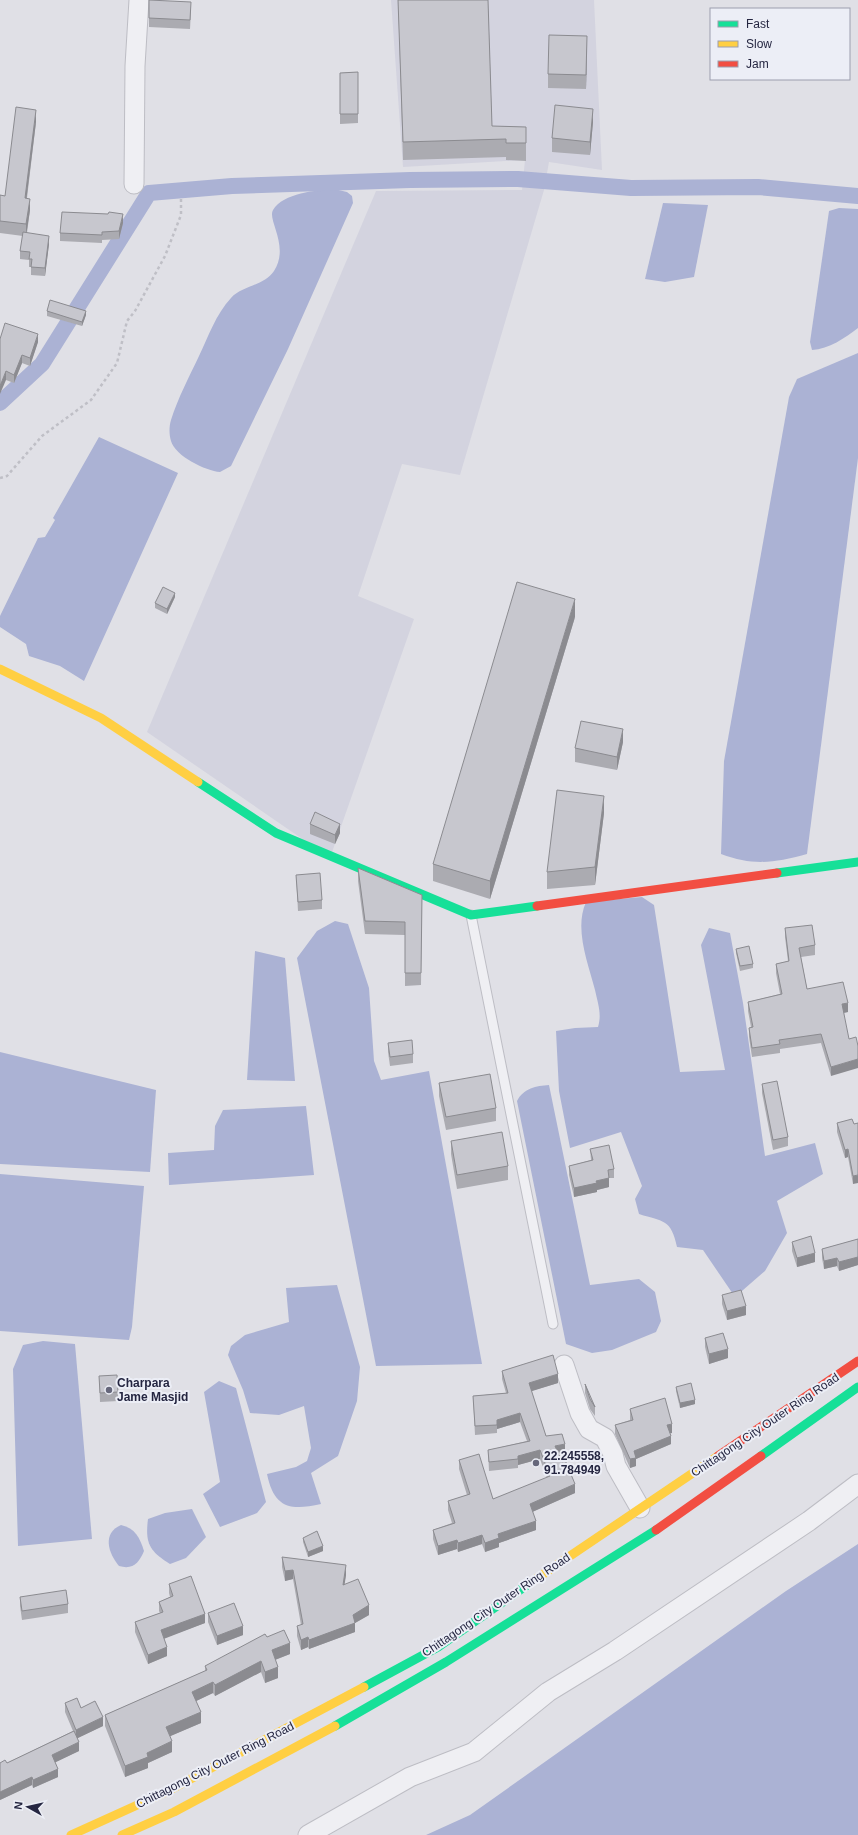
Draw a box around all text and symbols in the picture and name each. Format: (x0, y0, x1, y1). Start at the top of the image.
legend (710, 8, 850, 80)
text: Fast (746, 17, 770, 31)
text: Slow (746, 37, 772, 51)
text: Jam (746, 57, 769, 71)
street label: Chittagong City Outer Ring Road (688, 1370, 842, 1480)
place label: Charpara Jame Masjid (117, 1376, 188, 1404)
marker: Charpara Jame Masjid (104, 1385, 114, 1395)
place label: 22.245558, 91.784949 (544, 1449, 604, 1477)
marker: 22.245558, 91.784949 (531, 1458, 541, 1468)
street label: Chittagong City Outer Ring Road (419, 1550, 573, 1660)
street label: Chittagong City Outer Ring Road (134, 1719, 296, 1811)
north arrow (8, 1787, 48, 1827)
text: N (12, 1801, 25, 1810)

